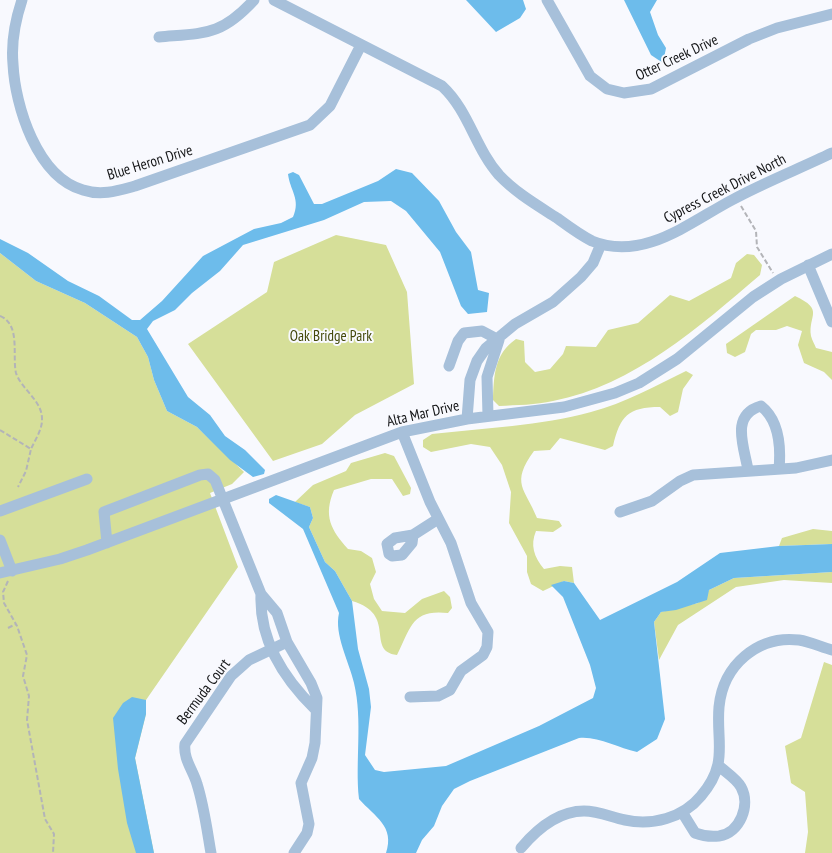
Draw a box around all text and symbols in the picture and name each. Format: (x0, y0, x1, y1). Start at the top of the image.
street label: Otter Creek Drive (633, 31, 721, 85)
street label: Blue Heron Drive (105, 141, 195, 185)
street label: Cypress Creek Drive North (661, 150, 789, 228)
park label: Oak Bridge Park (290, 328, 372, 346)
street label: Alta Mar Drive (385, 397, 461, 431)
street label: Bermuda Court (174, 656, 234, 728)

